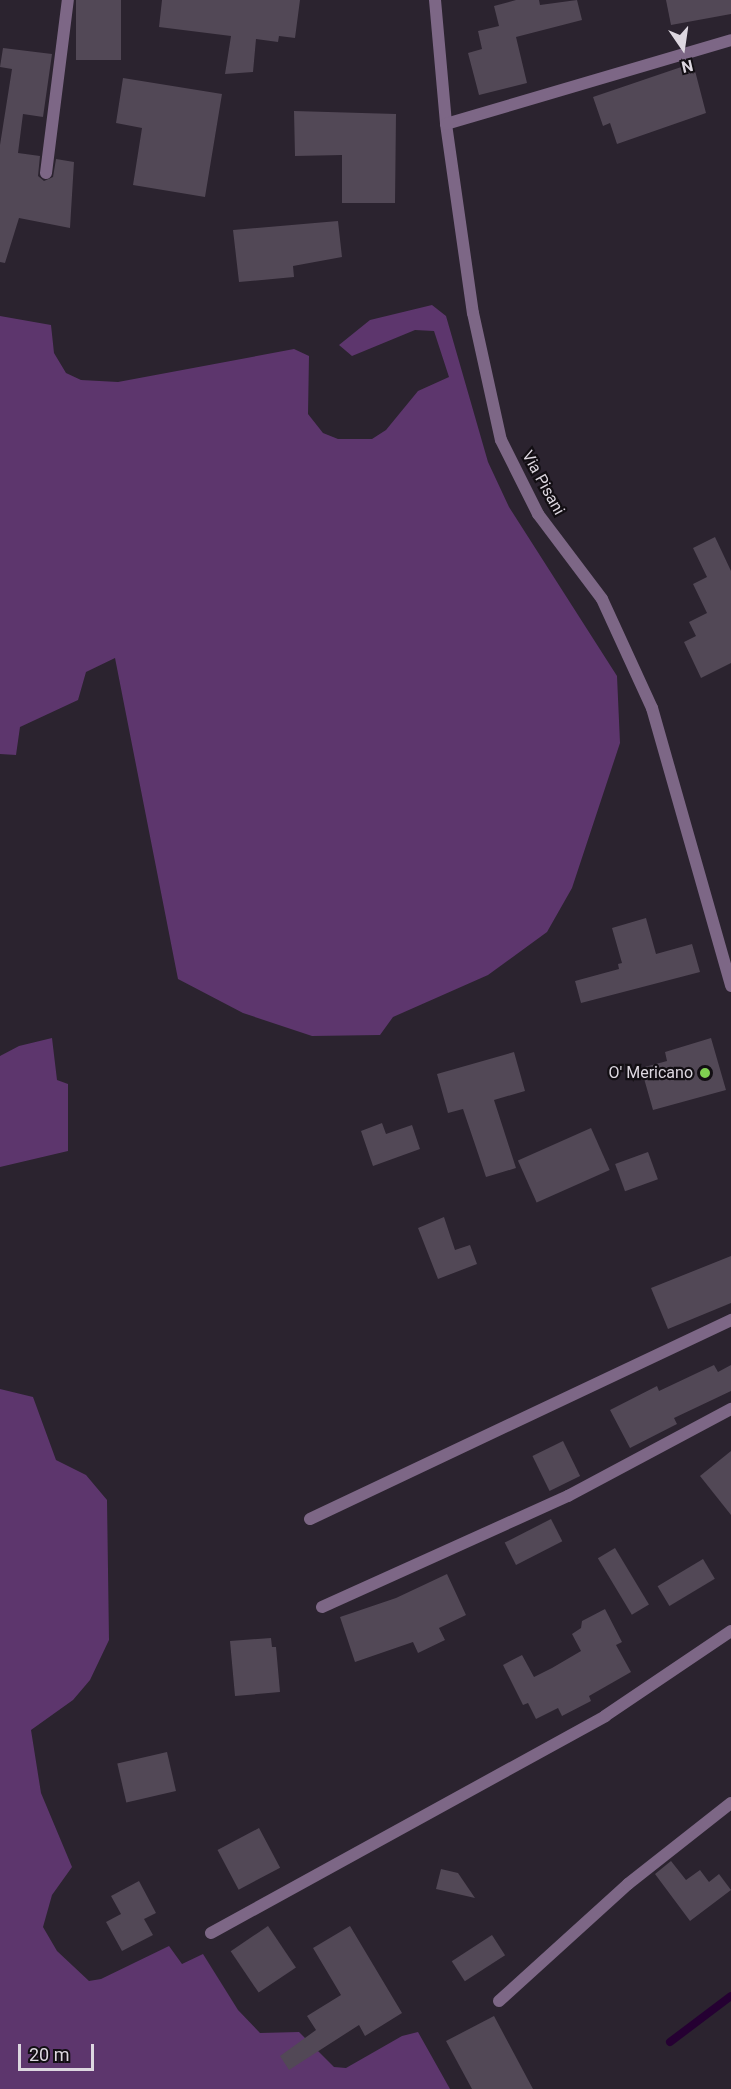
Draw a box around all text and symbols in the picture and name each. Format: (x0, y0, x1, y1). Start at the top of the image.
north arrow (653, 18, 713, 78)
text: N (680, 55, 695, 77)
street label: Via Pisani (518, 448, 568, 518)
place label: O' Mericano (608, 1063, 693, 1083)
marker: O' Mericano (698, 1066, 712, 1080)
scale bar (21, 2032, 98, 2070)
text: 20 m (29, 2044, 69, 2065)

